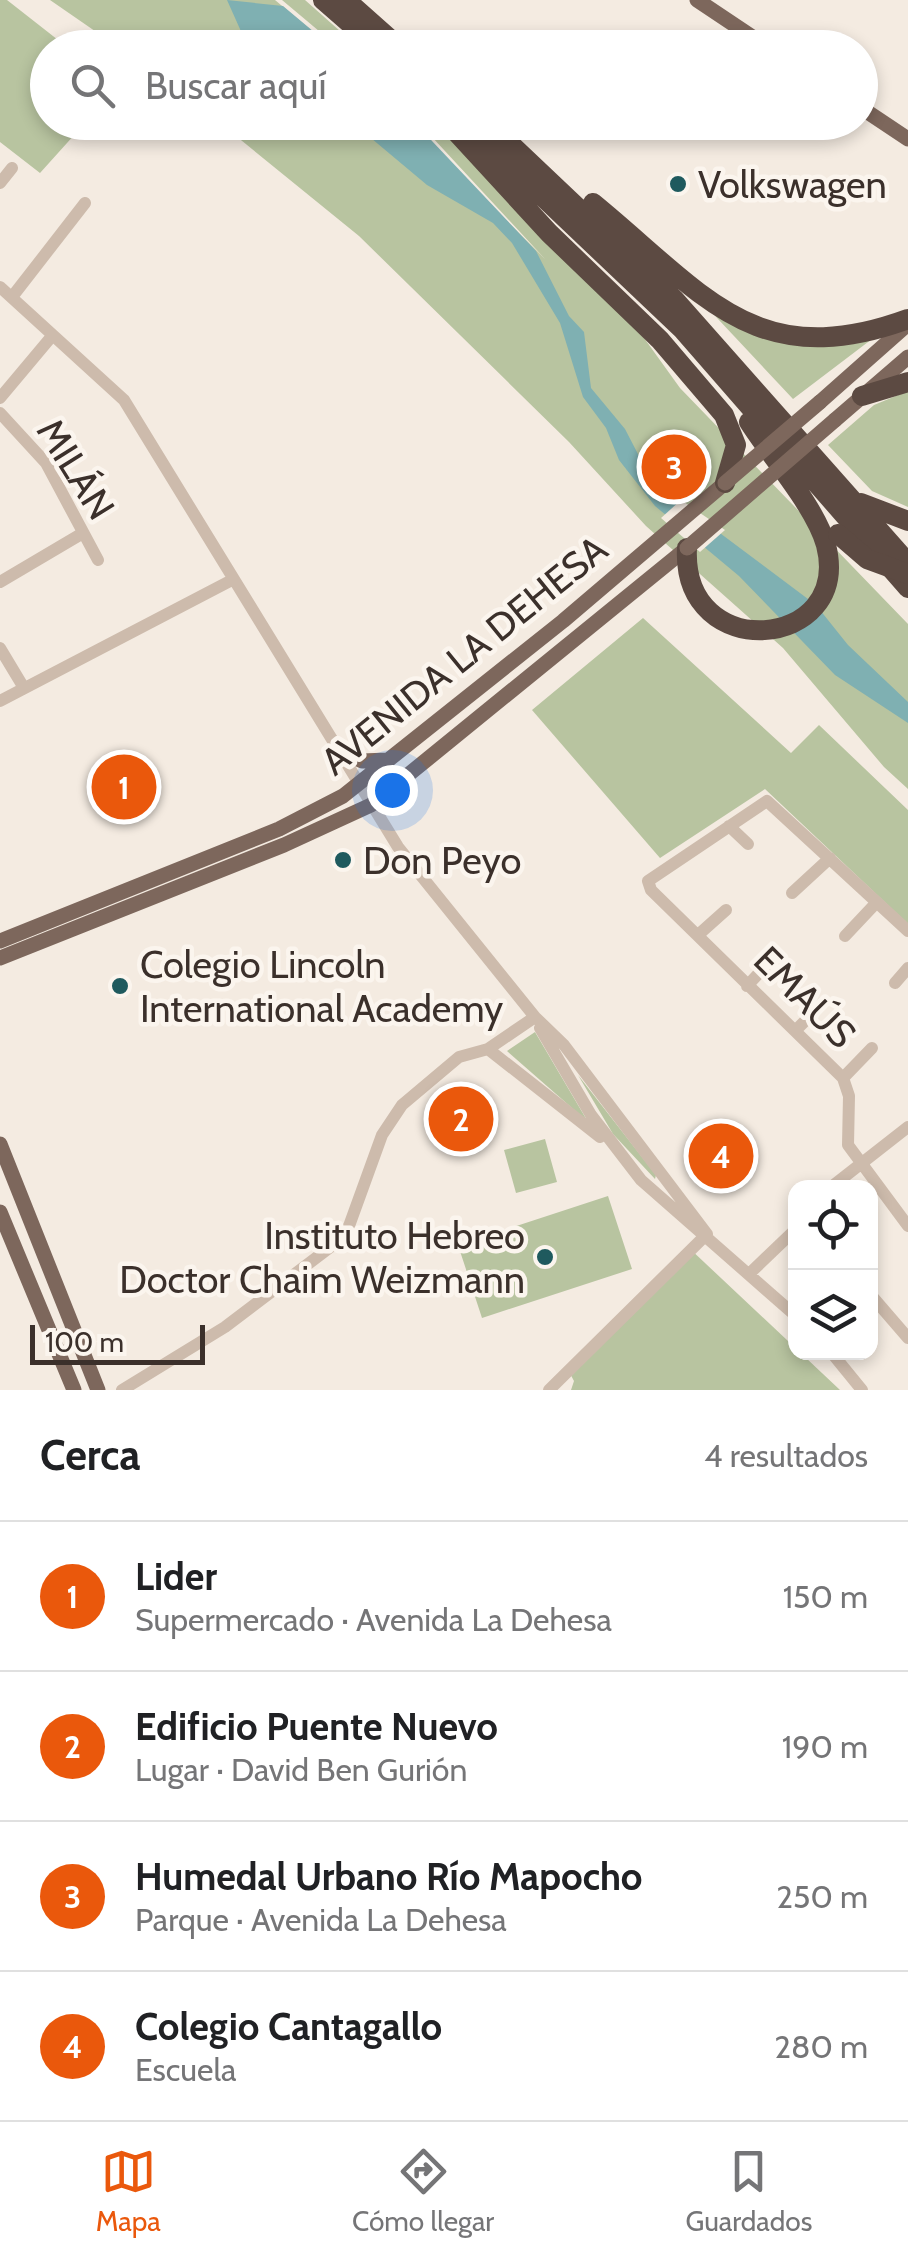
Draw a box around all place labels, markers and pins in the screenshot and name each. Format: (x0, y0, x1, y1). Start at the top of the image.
place label: Volkswagen (698, 161, 887, 208)
marker: Volkswagen (667, 173, 689, 195)
pin: 3 (642, 430, 706, 504)
pin: 1 (92, 750, 156, 824)
place label: Don Peyo (363, 837, 521, 884)
marker: Don Peyo (332, 849, 354, 871)
place label: Colegio Lincoln International Academy (140, 941, 503, 1032)
marker: Colegio Lincoln International Academy (109, 975, 131, 997)
pin: 2 (428, 1082, 494, 1156)
pin: 4 (688, 1118, 754, 1194)
place label: Instituto Hebreo Doctor Chaim Weizmann (119, 1212, 525, 1303)
marker: Instituto Hebreo Doctor Chaim Weizmann (534, 1246, 556, 1268)

